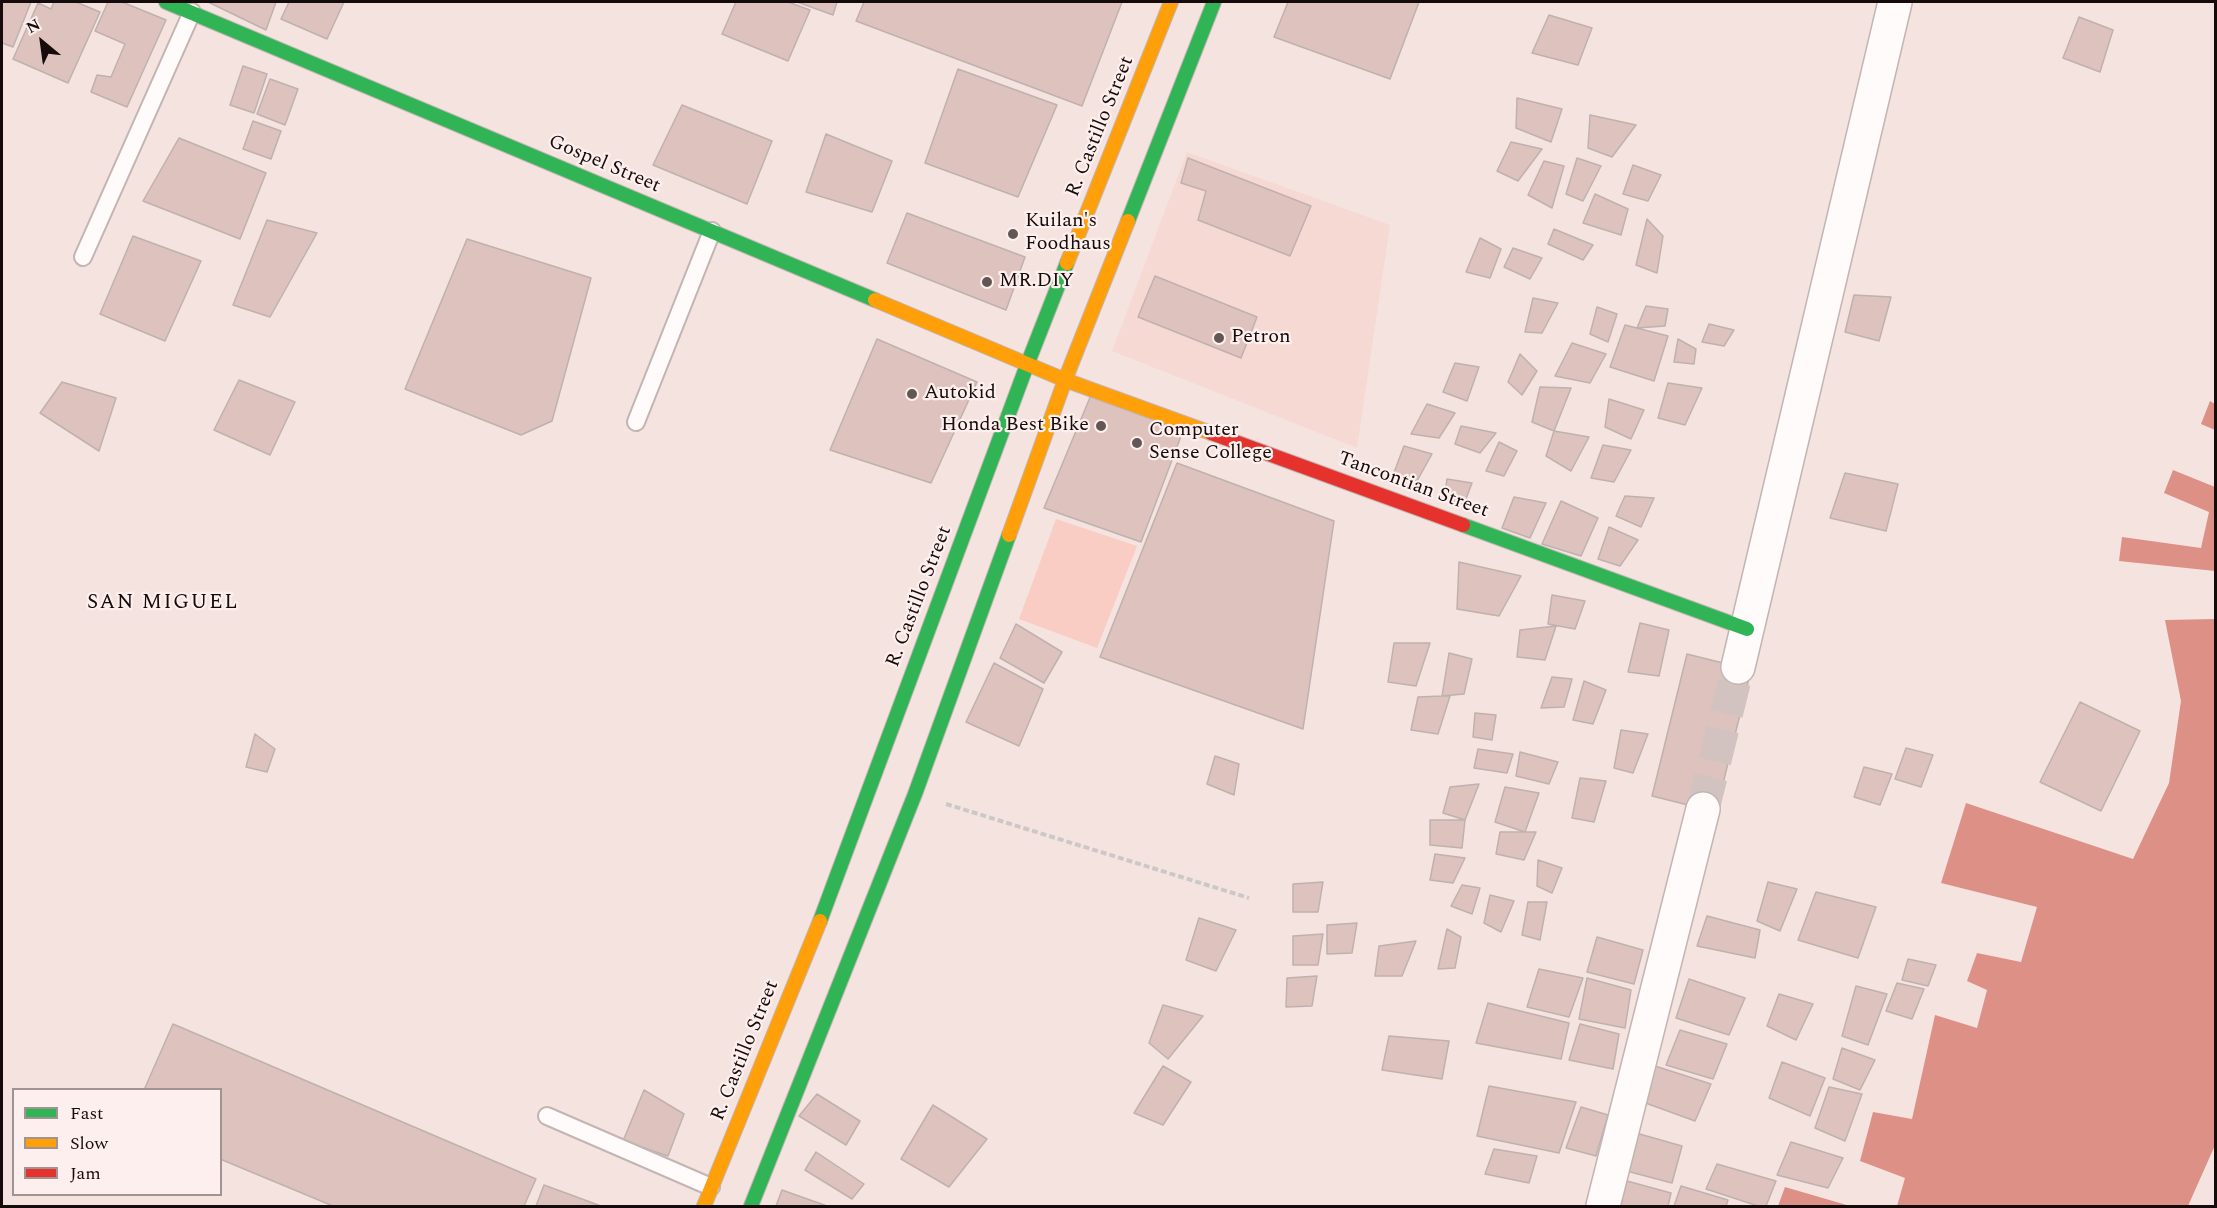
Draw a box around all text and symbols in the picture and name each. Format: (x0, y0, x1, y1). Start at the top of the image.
north arrow (12, 12, 72, 72)
text: N (22, 13, 45, 40)
street label: R. Castillo Street (1062, 53, 1140, 201)
street label: Gospel Street (544, 131, 664, 199)
place label: Kuilan's Foodhaus (1025, 210, 1111, 257)
marker: Kuilan's Foodhaus (1006, 227, 1020, 241)
place label: MR.DIY (999, 270, 1074, 294)
marker: MR.DIY (980, 275, 994, 289)
place label: Petron (1231, 326, 1291, 350)
marker: Petron (1212, 331, 1226, 345)
place label: Autokid (924, 382, 996, 406)
marker: Autokid (905, 387, 919, 401)
place label: Honda Best Bike (941, 414, 1089, 438)
marker: Honda Best Bike (1094, 419, 1108, 433)
place label: Computer Sense College (1149, 419, 1272, 466)
marker: Computer Sense College (1130, 436, 1144, 450)
street label: Tancontian Street (1334, 448, 1492, 524)
street label: R. Castillo Street (882, 523, 958, 671)
district label: SAN MIGUEL (87, 591, 239, 617)
street label: R. Castillo Street (707, 977, 785, 1125)
legend (12, 1088, 222, 1196)
text: Fast (70, 1100, 103, 1127)
text: Slow (70, 1130, 108, 1157)
text: Jam (70, 1160, 101, 1187)

